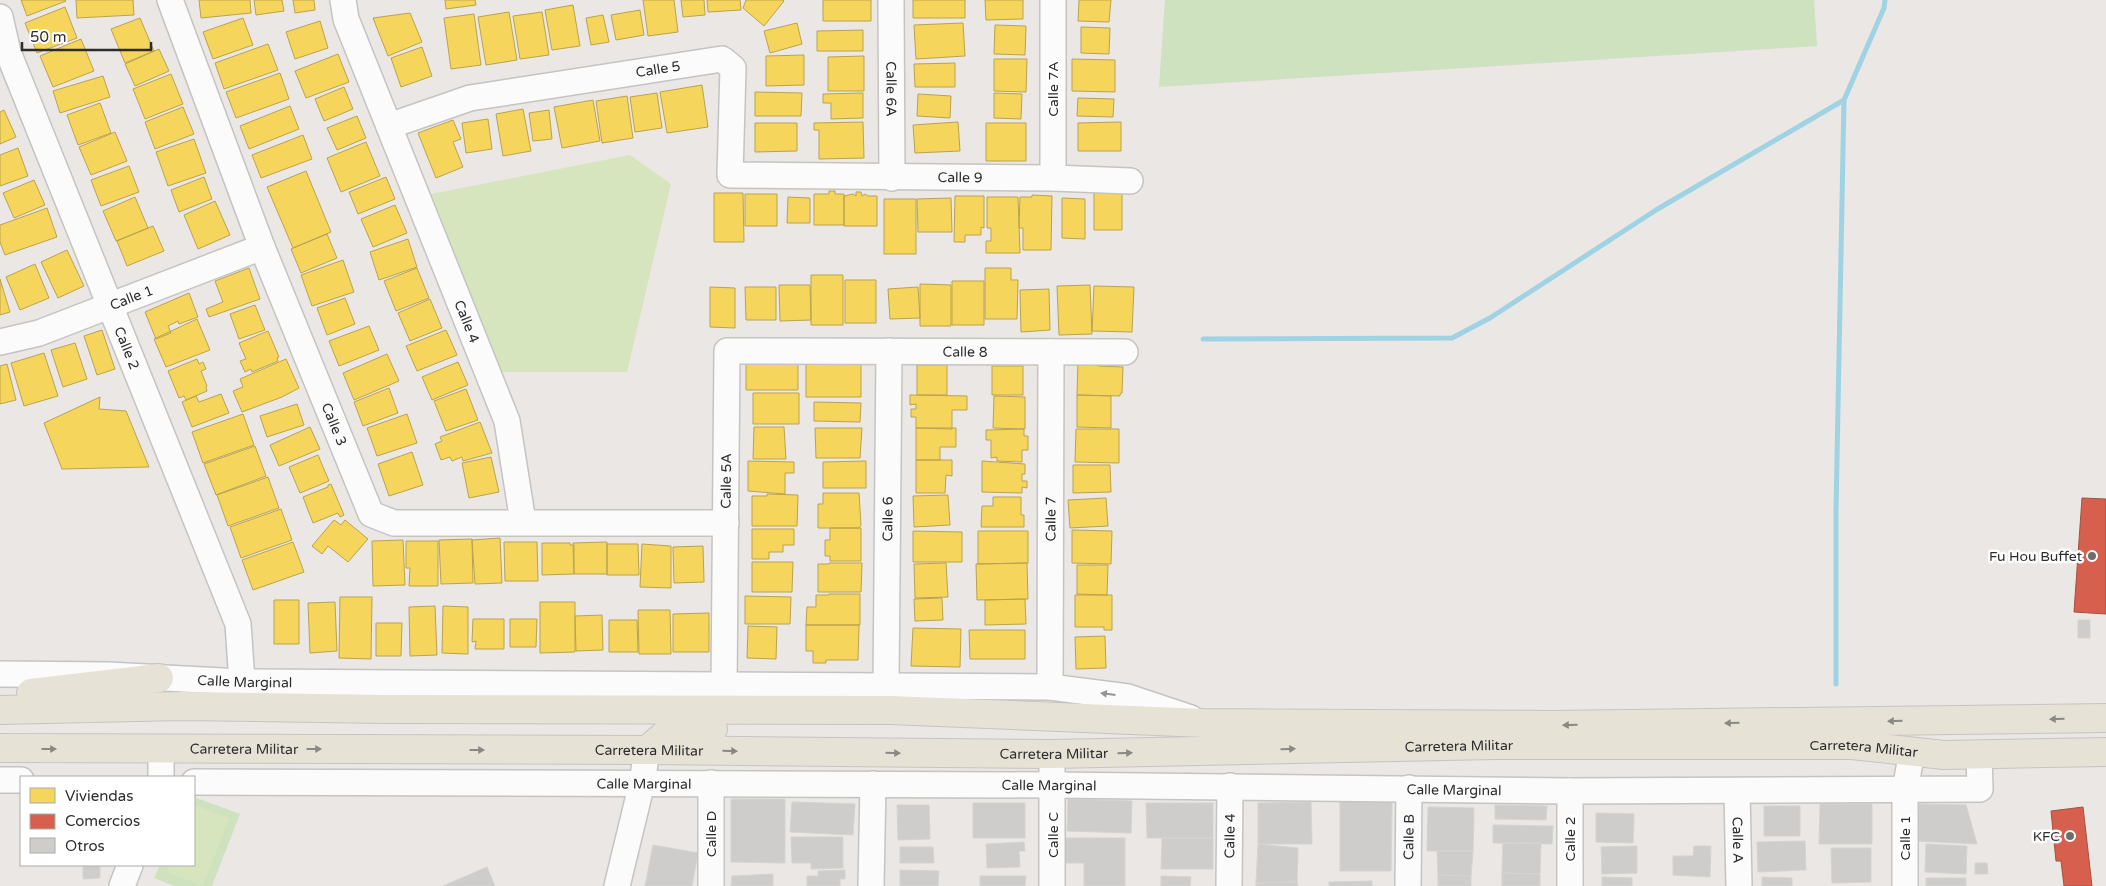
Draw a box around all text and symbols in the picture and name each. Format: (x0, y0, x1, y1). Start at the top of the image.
scale bar (22, 20, 151, 52)
text: 50 m (30, 28, 67, 46)
street label: Calle 5 (635, 58, 682, 81)
street label: Calle 6A (882, 61, 900, 117)
street label: Calle 7A (1045, 61, 1062, 117)
street label: Calle 9 (937, 169, 983, 186)
street label: Calle 1 (107, 282, 156, 314)
street label: Calle 4 (450, 298, 483, 346)
street label: Calle 2 (110, 324, 143, 372)
street label: Calle 8 (942, 344, 988, 361)
street label: Calle 3 (318, 400, 350, 448)
street label: Calle 5A (718, 453, 735, 509)
street label: Calle 6 (879, 496, 897, 542)
street label: Calle 7 (1042, 496, 1060, 542)
place label: Fu Hou Buffet (1989, 548, 2083, 565)
marker: Fu Hou Buffet (2086, 550, 2098, 562)
street label: Calle Marginal (197, 672, 292, 691)
one-way arrow (1099, 690, 1115, 698)
one-way arrow (2049, 715, 2065, 723)
one-way arrow (1887, 717, 1903, 725)
one-way arrow (1724, 719, 1740, 727)
one-way arrow (1562, 721, 1578, 729)
street label: Carretera Militar (1404, 737, 1514, 756)
street label: Carretera Militar (1810, 737, 1919, 761)
street label: Carretera Militar (190, 741, 299, 758)
street label: Carretera Militar (595, 742, 704, 760)
one-way arrow (41, 745, 57, 753)
one-way arrow (307, 745, 323, 753)
street label: Carretera Militar (1000, 745, 1109, 763)
one-way arrow (1280, 745, 1296, 753)
one-way arrow (469, 746, 485, 754)
one-way arrow (723, 747, 739, 755)
one-way arrow (1118, 748, 1134, 756)
one-way arrow (885, 749, 901, 757)
street label: Calle Marginal (596, 775, 692, 793)
legend (20, 776, 195, 866)
street label: Calle Marginal (1001, 777, 1097, 795)
street label: Calle Marginal (1406, 781, 1502, 799)
text: Viviendas (65, 787, 133, 805)
street label: Calle D (703, 811, 720, 857)
text: Comercios (65, 812, 140, 830)
street label: Calle C (1045, 812, 1062, 858)
street label: Calle 4 (1221, 813, 1239, 859)
street label: Calle B (1400, 814, 1418, 860)
street label: Calle 1 (1897, 816, 1914, 860)
street label: Calle 2 (1562, 817, 1579, 861)
street label: Calle A (1729, 817, 1747, 863)
place label: KFC (2033, 828, 2060, 845)
marker: KFC (2064, 830, 2076, 842)
text: Otros (65, 837, 105, 855)

